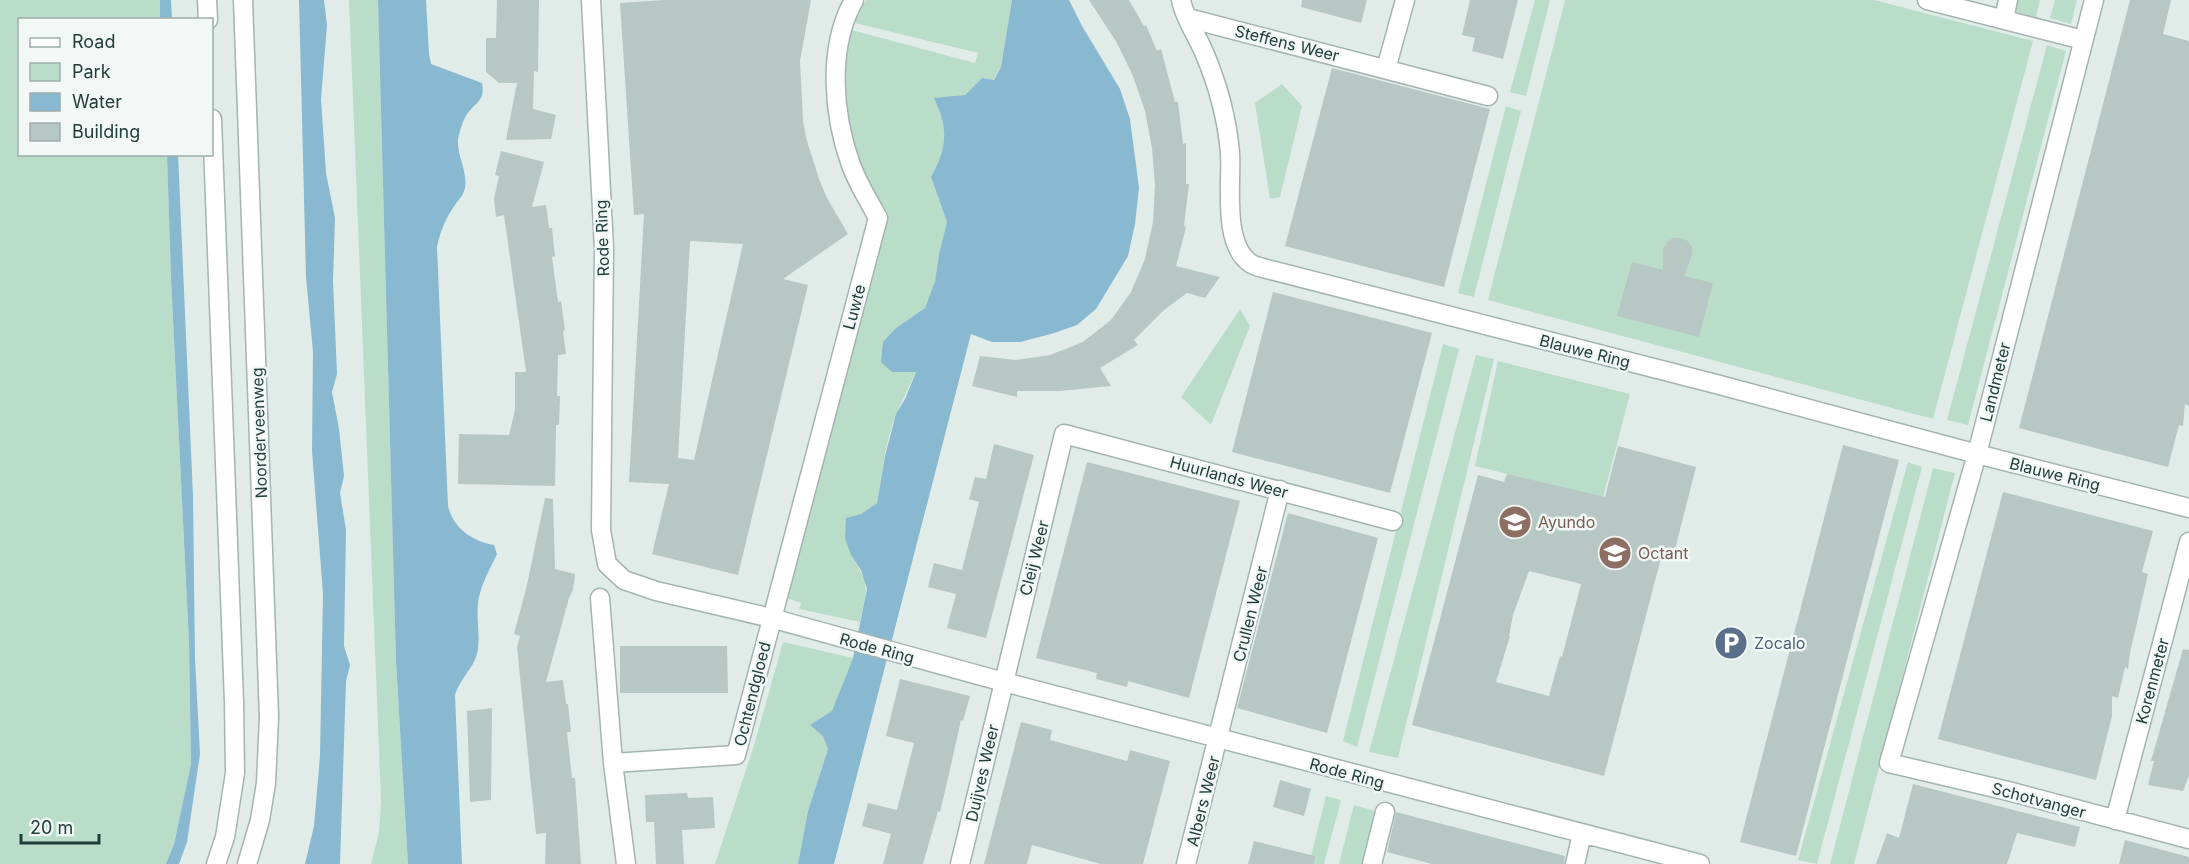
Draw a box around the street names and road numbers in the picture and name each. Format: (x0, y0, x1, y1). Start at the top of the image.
street label: Steffens Weer (1233, 20, 1341, 66)
street label: Rode Ring (591, 199, 613, 277)
street label: Luwte (838, 282, 870, 332)
street label: Blauwe Ring (1538, 330, 1632, 372)
street label: Landmeter (1975, 340, 2015, 424)
street label: Noorderveenweg (247, 367, 271, 499)
street label: Huurlands Weer (1168, 452, 1290, 502)
street label: Blauwe Ring (2008, 453, 2102, 495)
street label: Cleij Weer (1015, 518, 1053, 598)
street label: Crullen Weer (1228, 564, 1272, 664)
street label: Rode Ring (837, 628, 917, 668)
street label: Korenmeter (2131, 636, 2173, 726)
street label: Ochtendgloed (729, 640, 775, 748)
street label: Duijves Weer (961, 722, 1003, 824)
street label: Rode Ring (1307, 753, 1387, 793)
street label: Albers Weer (1182, 754, 1224, 848)
street label: Schotvanger (1990, 778, 2088, 822)

